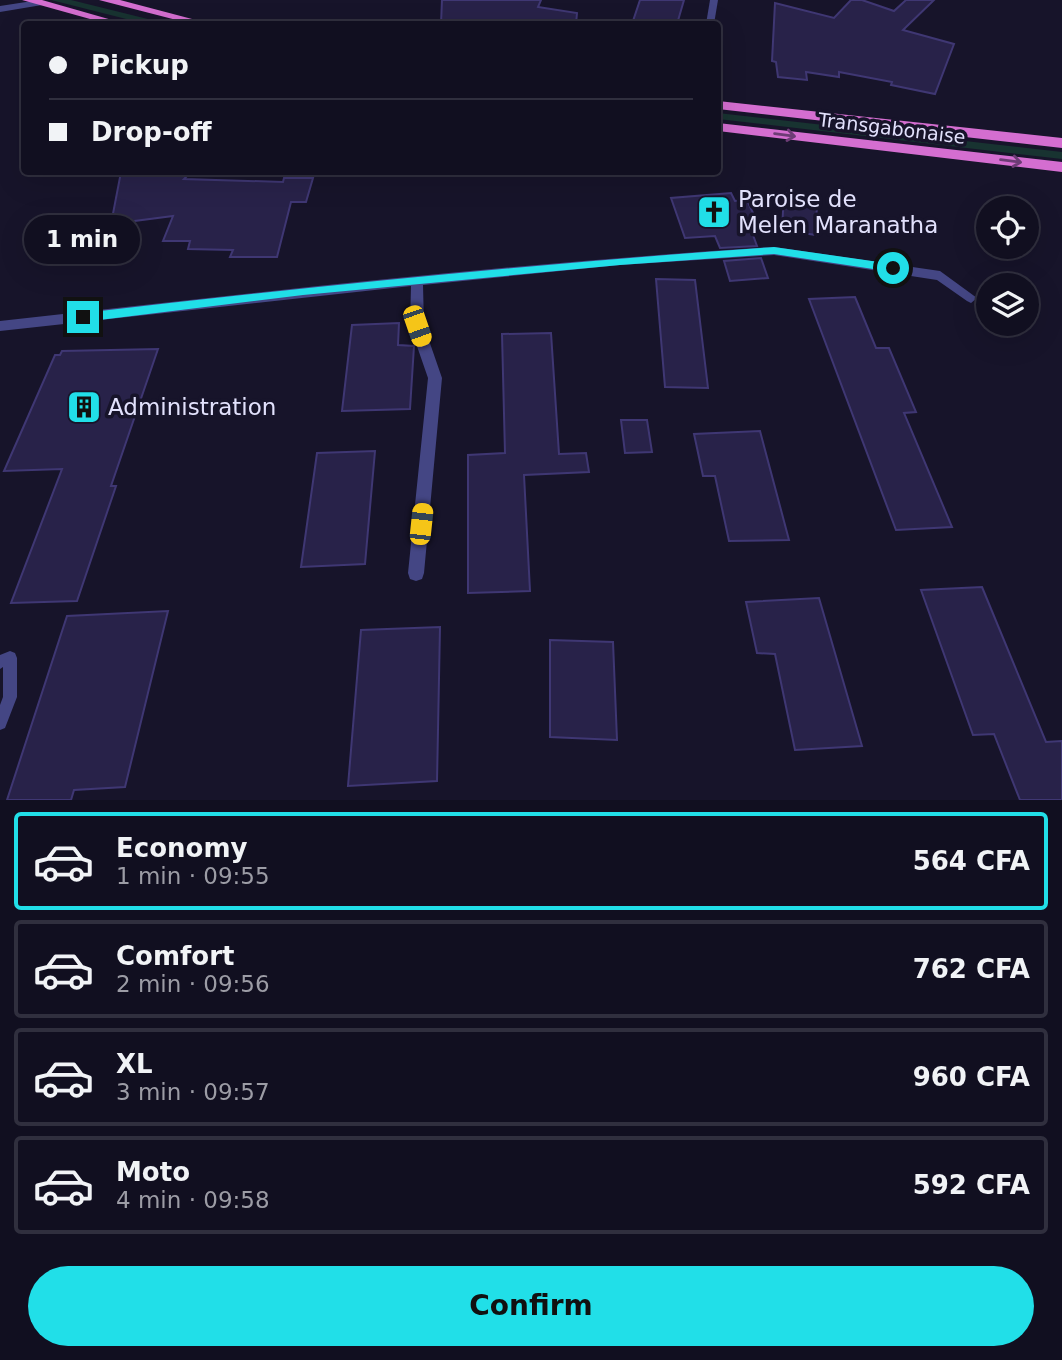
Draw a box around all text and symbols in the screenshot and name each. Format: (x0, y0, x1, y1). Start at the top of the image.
text: Pickup (91, 50, 189, 80)
street label: Transgabonaise (816, 108, 967, 148)
text: Drop-off (91, 117, 212, 147)
one-way arrow (773, 129, 796, 142)
one-way arrow (999, 155, 1022, 168)
place label: Paroise de Melen Maranatha (738, 186, 938, 238)
church icon: Paroise de Melen Maranatha (695, 193, 733, 231)
map controls (976, 196, 1039, 336)
button: locate (976, 196, 1039, 259)
callout: 1 min (25, 216, 141, 264)
text: 1 min (46, 226, 118, 252)
route start (877, 252, 909, 284)
button: layers (976, 273, 1039, 336)
route end (67, 301, 99, 333)
car (401, 303, 434, 349)
building icon: Administration (65, 388, 103, 426)
place label: Administration (108, 394, 276, 420)
car (409, 502, 434, 546)
icon: car (32, 830, 95, 893)
text: Economy (116, 833, 247, 863)
text: 564 CFA (913, 846, 1030, 876)
text: 1 min · 09:55 (116, 863, 270, 889)
icon: car (32, 938, 95, 1001)
text: Comfort (116, 941, 234, 971)
text: 762 CFA (913, 954, 1030, 984)
text: 2 min · 09:56 (116, 971, 270, 997)
icon: car (32, 1046, 95, 1109)
text: XL (116, 1049, 153, 1079)
text: 960 CFA (913, 1062, 1030, 1092)
text: 3 min · 09:57 (116, 1079, 270, 1105)
icon: car (32, 1154, 95, 1217)
text: Moto (116, 1157, 190, 1187)
text: 592 CFA (913, 1170, 1030, 1200)
text: 4 min · 09:58 (116, 1187, 270, 1213)
button: Confirm (28, 1266, 1034, 1346)

